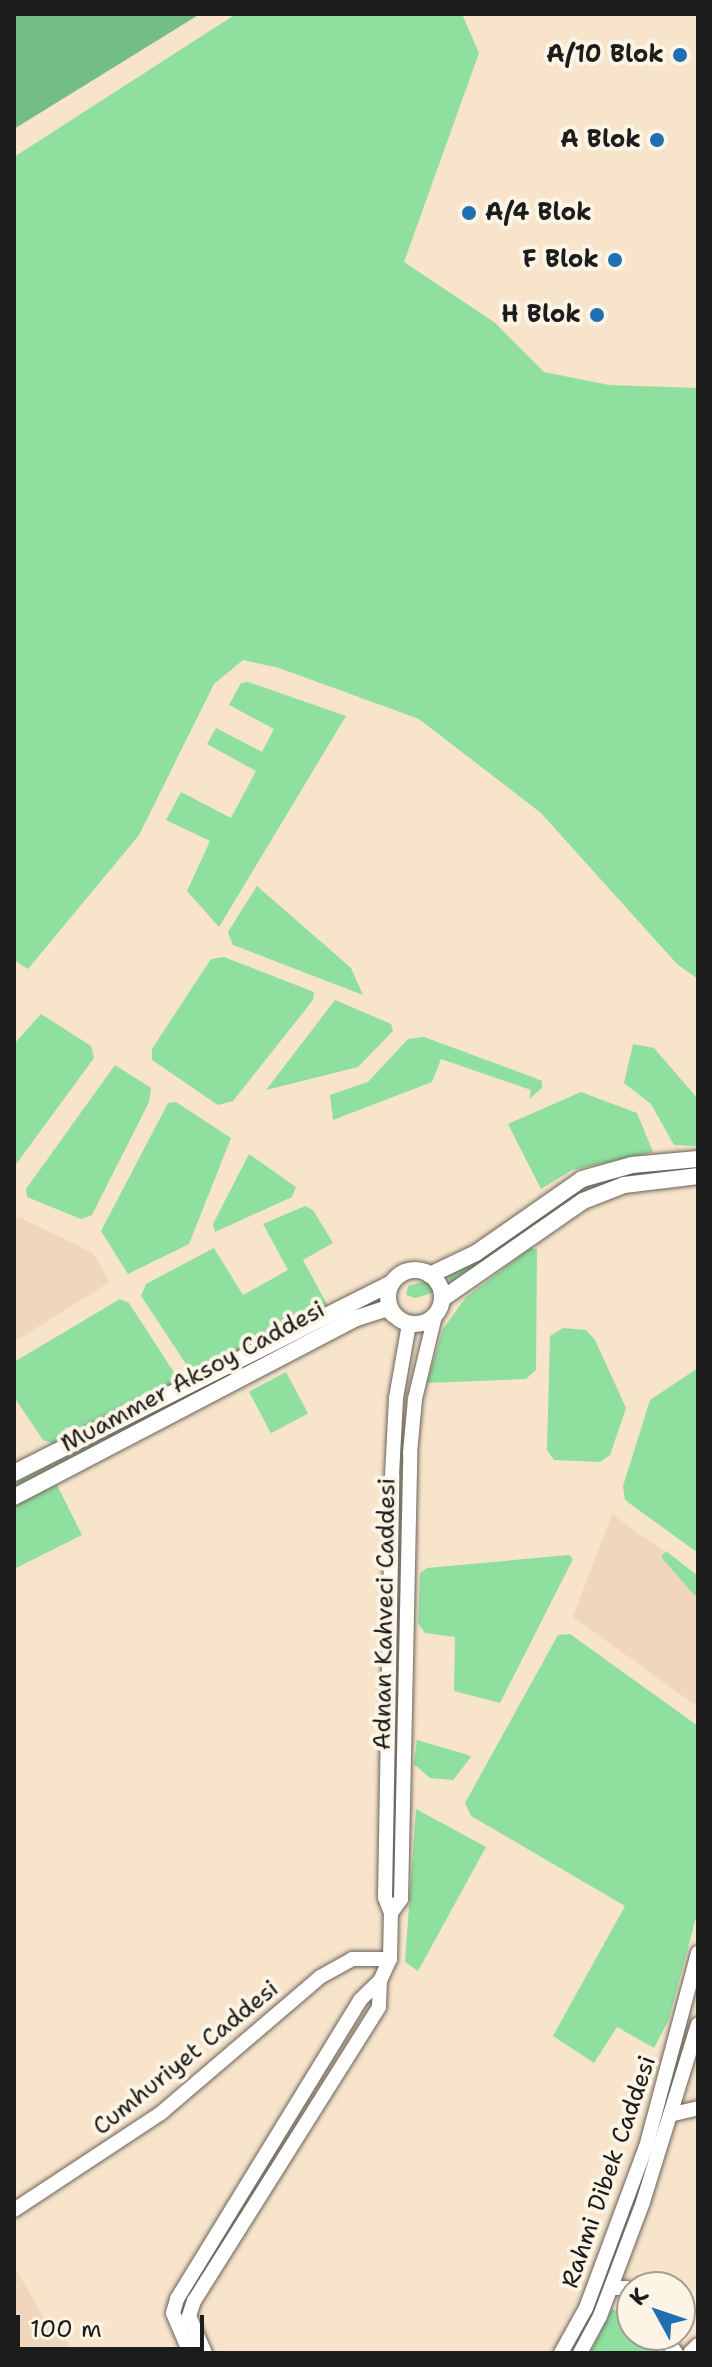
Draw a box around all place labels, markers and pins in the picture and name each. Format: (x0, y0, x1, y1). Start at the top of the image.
place label: A/10 Blok (546, 41, 664, 69)
marker: A/10 Blok (671, 46, 689, 64)
place label: A Blok (560, 126, 641, 154)
marker: A Blok (648, 131, 666, 149)
place label: A/4 Blok (485, 199, 592, 227)
marker: A/4 Blok (460, 204, 478, 222)
place label: F Blok (523, 246, 599, 274)
marker: F Blok (606, 251, 624, 269)
place label: H Blok (501, 301, 581, 329)
marker: H Blok (588, 306, 606, 324)

